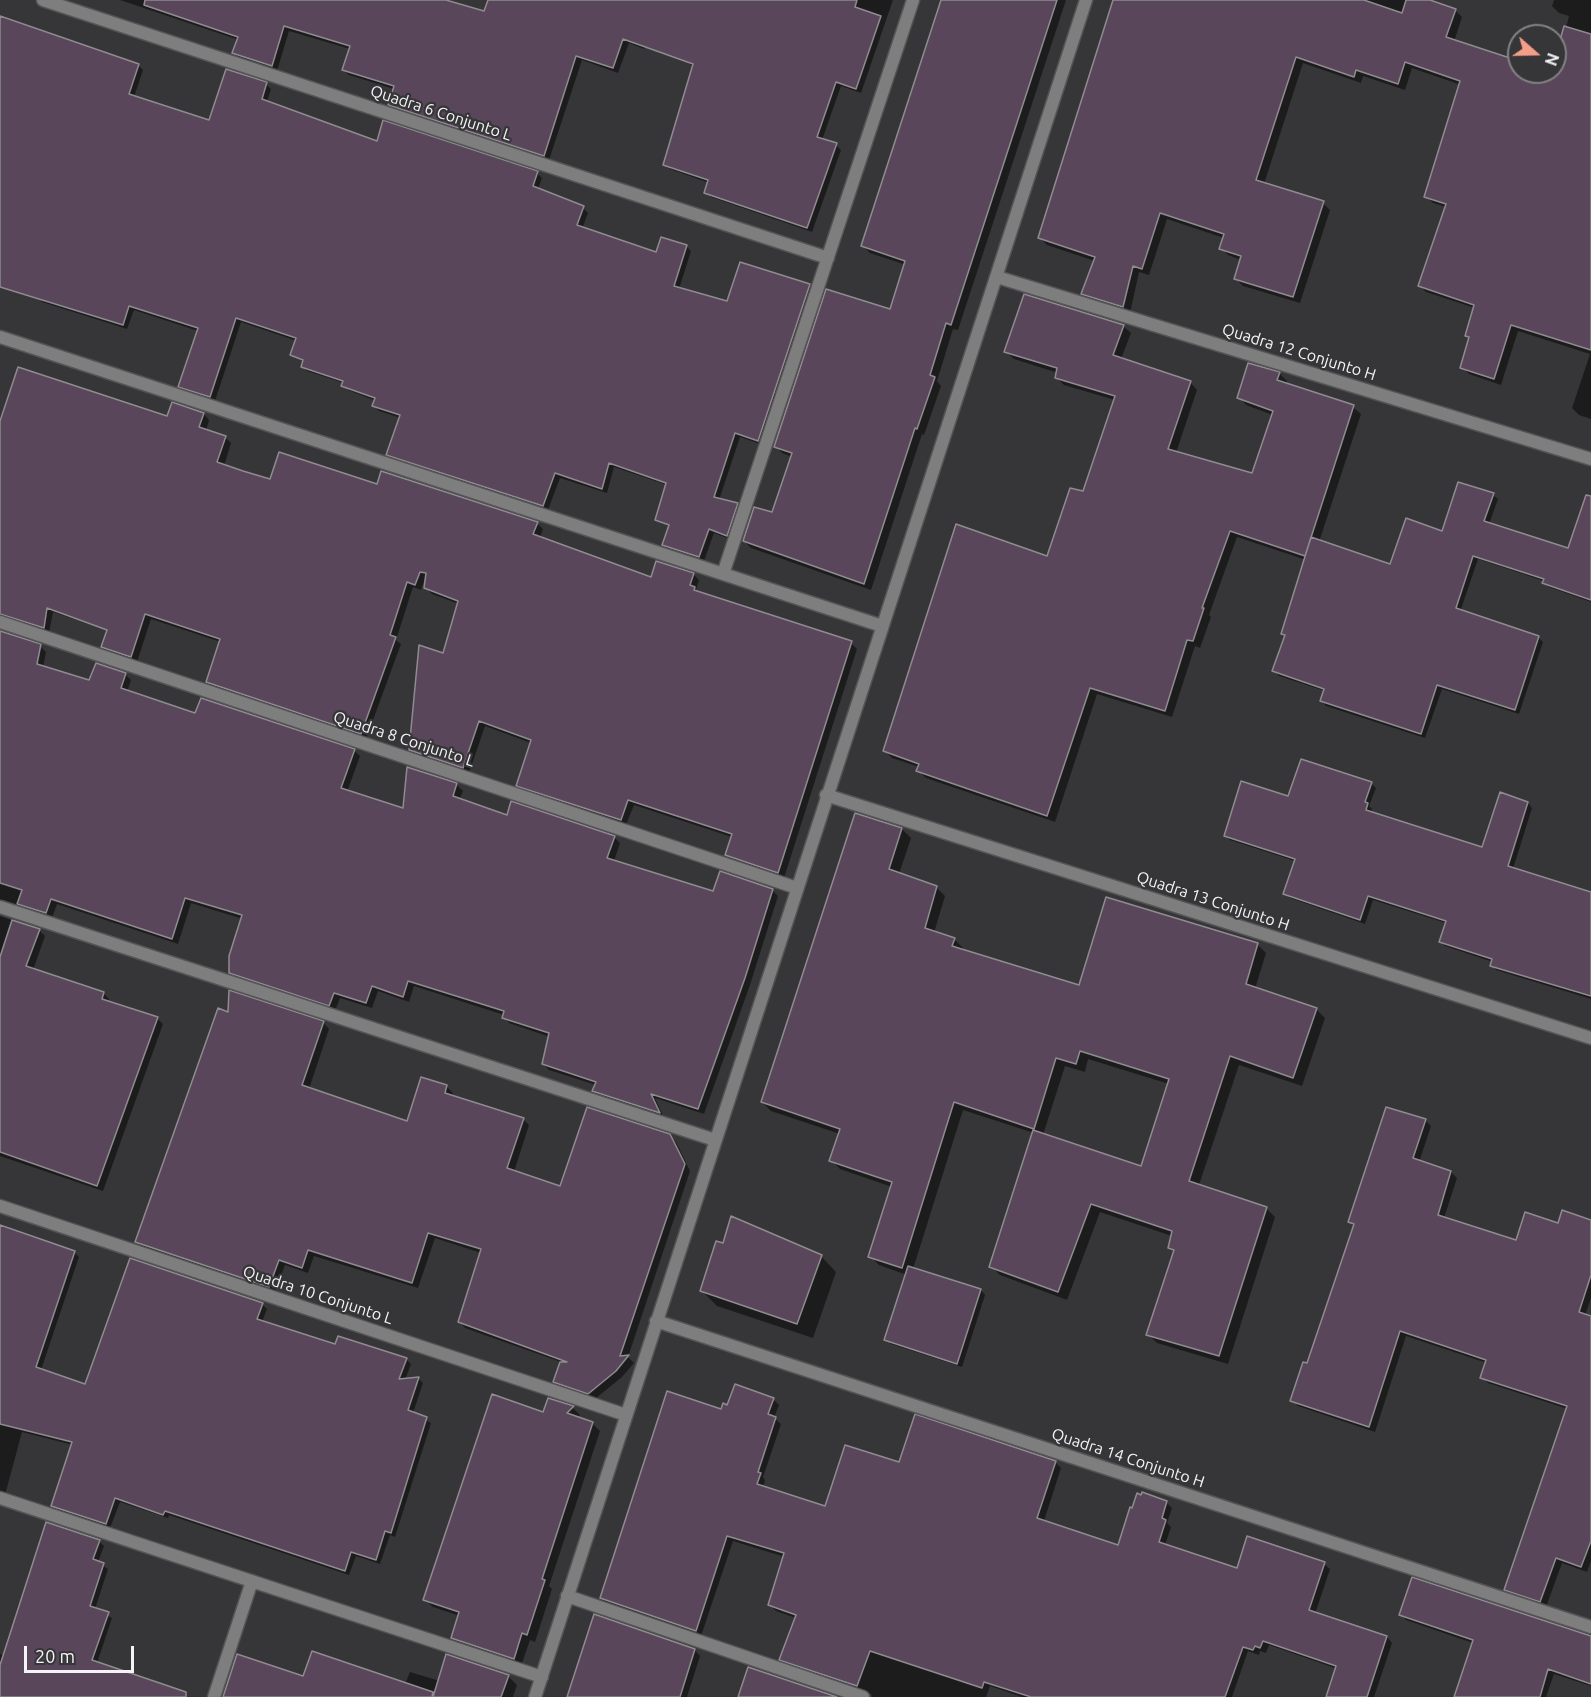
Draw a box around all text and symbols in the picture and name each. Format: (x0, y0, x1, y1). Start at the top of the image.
north arrow (1507, 24, 1567, 84)
text: N (1542, 51, 1563, 68)
street label: Quadra 6 Conjunto L (368, 81, 514, 145)
street label: Quadra 12 Conjunto H (1220, 319, 1378, 385)
street label: Quadra 8 Conjunto L (331, 707, 477, 771)
street label: Quadra 13 Conjunto H (1134, 867, 1292, 935)
street label: Quadra 10 Conjunto L (241, 1262, 395, 1328)
street label: Quadra 14 Conjunto H (1049, 1424, 1207, 1492)
scale bar (27, 1634, 136, 1672)
text: 20 m (35, 1646, 75, 1666)

